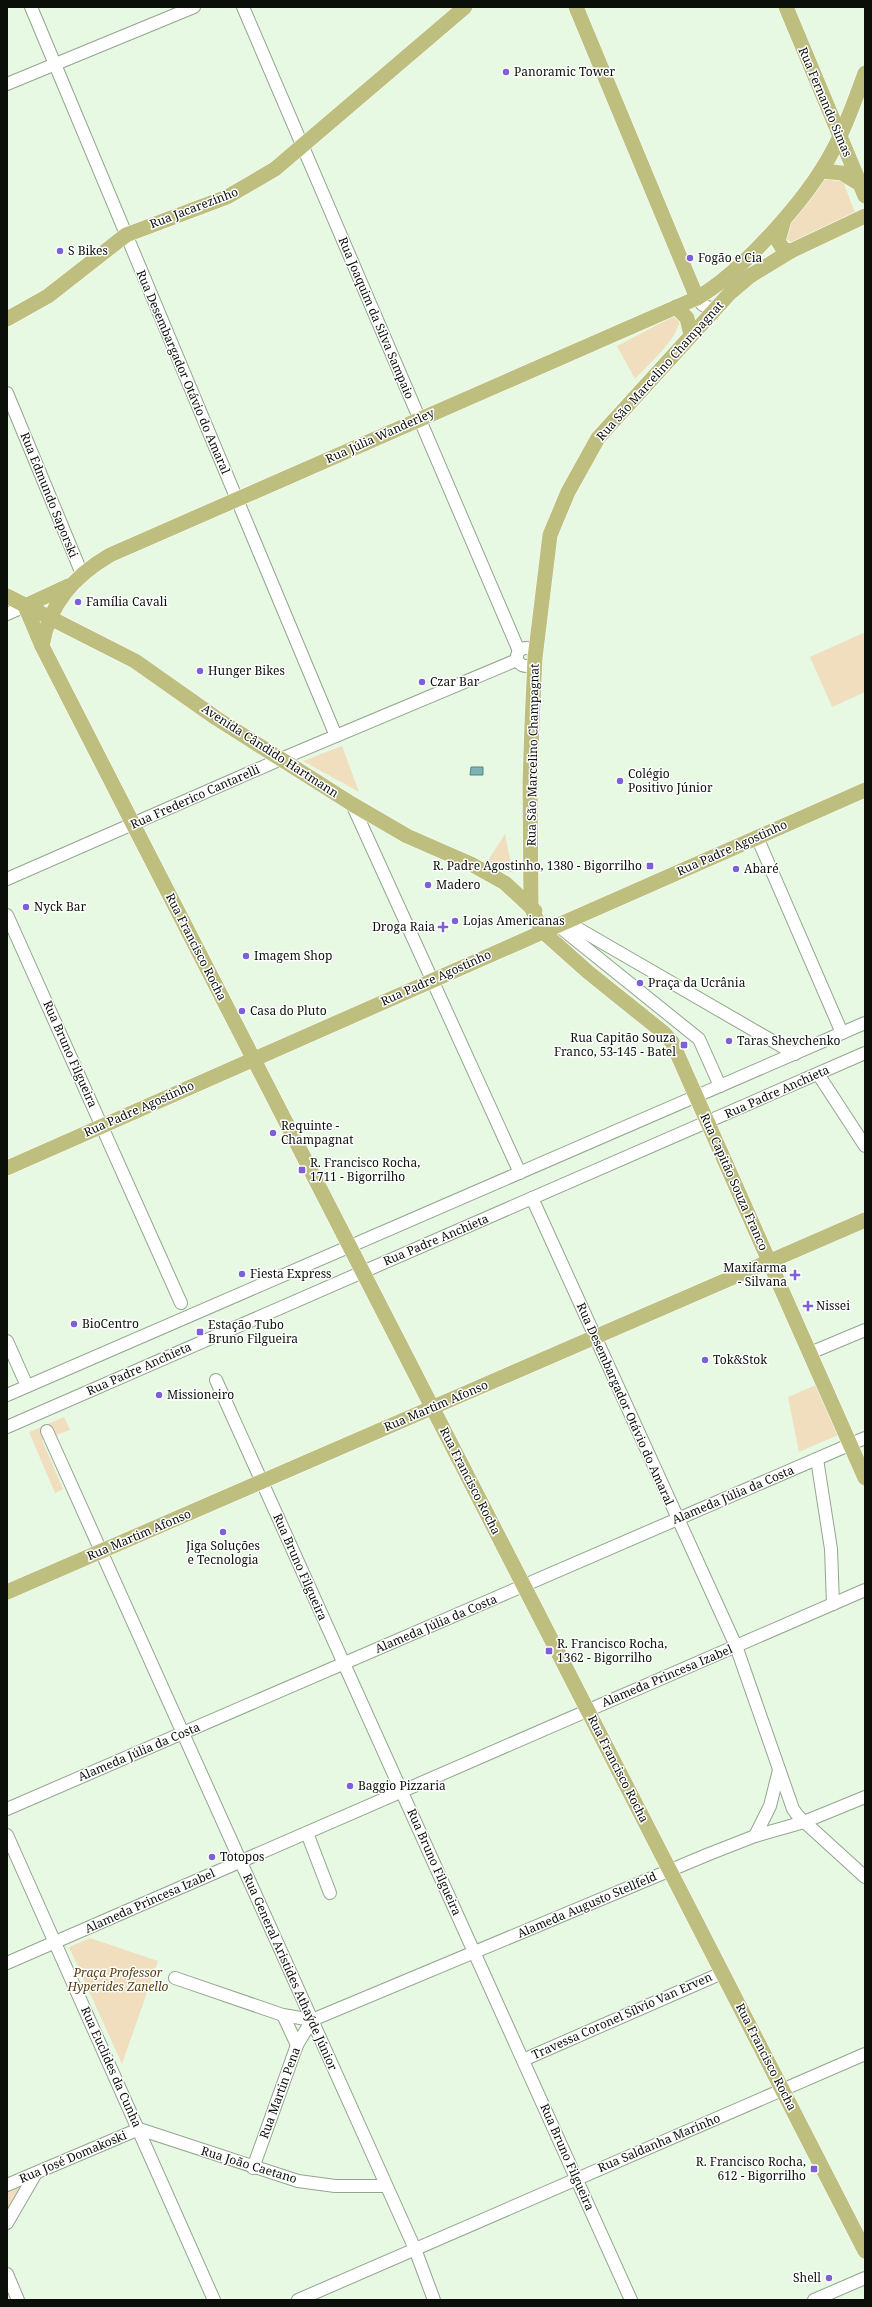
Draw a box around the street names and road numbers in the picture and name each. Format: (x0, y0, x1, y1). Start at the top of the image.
street label: Rua Fernando Simas (795, 44, 856, 159)
street label: Rua Jacarezinho (147, 183, 241, 232)
street label: Rua Joaquim da Silva Sampaio (335, 234, 418, 401)
street label: Rua Desembargador Otávio do Amaral (133, 267, 234, 477)
street label: Rua São Marcelino Champagnat (592, 297, 727, 444)
street label: Rua Júlia Wanderley (323, 404, 437, 467)
street label: Rua Edmundo Saporski (17, 430, 82, 560)
street label: Rua São Marcelino Champagnat (522, 664, 543, 846)
street label: Avenida Cândido Hartmann (198, 700, 342, 801)
street label: Rua Frederico Cantarelli (127, 760, 262, 833)
street label: Rua Padre Agostinho (674, 815, 790, 880)
street label: Rua Francisco Rocha (162, 890, 231, 1004)
street label: Rua Padre Agostinho (378, 945, 494, 1010)
street label: Rua Bruno Filgueira (39, 998, 102, 1110)
street label: Rua Padre Anchieta (722, 1061, 832, 1122)
street label: Rua Padre Agostinho (81, 1076, 197, 1141)
street label: Rua Capitão Souza Franco (696, 1110, 772, 1253)
street label: Rua Padre Anchieta (381, 1210, 491, 1269)
street label: Rua Desembargador Otávio do Amaral (573, 1300, 678, 1508)
street label: Rua Padre Anchieta (84, 1338, 194, 1399)
street label: Rua Martim Afonso (381, 1376, 490, 1435)
street label: Rua Francisco Rocha (436, 1424, 505, 1538)
street label: Alameda Júlia da Costa (669, 1461, 797, 1528)
street label: Rua Martim Afonso (84, 1505, 193, 1564)
street label: Rua Bruno Filgueira (269, 1511, 332, 1623)
street label: Alameda Júlia da Costa (372, 1590, 500, 1657)
street label: Alameda Princesa Izabel (599, 1640, 735, 1711)
street label: Rua Francisco Rocha (584, 1712, 653, 1826)
street label: Alameda Júlia da Costa (75, 1718, 203, 1785)
street label: Rua Bruno Filgueira (403, 1806, 466, 1918)
street label: Alameda Princesa Izabel (82, 1864, 218, 1937)
street label: Alameda Augusto Stellfeld (514, 1867, 660, 1942)
street label: Rua General Aristides Athaýde Júnior (239, 1871, 342, 2073)
street label: Travessa Coronel Sílvio Van Erven (529, 1968, 715, 2063)
street label: Rua Francisco Rocha (732, 2000, 801, 2114)
street label: Rua Euclides da Cunha (77, 2004, 146, 2130)
street label: Rua Martin Pena (255, 2045, 304, 2141)
street label: Rua Bruno Filgueira (536, 2101, 599, 2213)
street label: Rua Saldanha Marinho (595, 2109, 723, 2176)
street label: Rua José Domakoski (16, 2126, 129, 2187)
street label: Rua João Caetano (199, 2142, 299, 2187)

